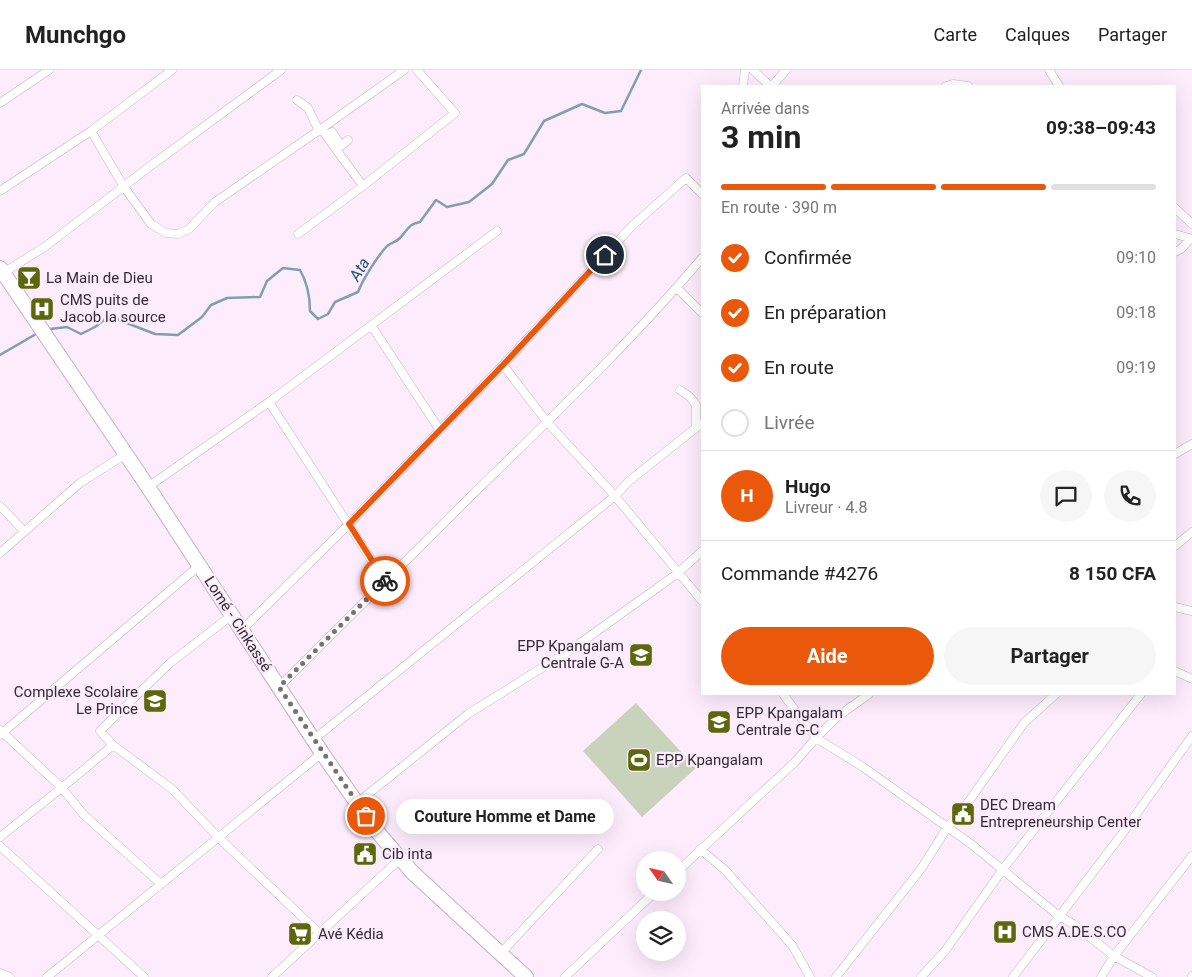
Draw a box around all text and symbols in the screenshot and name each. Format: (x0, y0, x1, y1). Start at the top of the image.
text: Munchgo (25, 21, 126, 49)
text: Carte (934, 24, 977, 45)
text: Calques (1005, 24, 1070, 45)
text: Partager (1098, 24, 1167, 45)
text: Arrivée dans (721, 99, 810, 118)
text: 09:38–09:43 (1046, 116, 1156, 139)
text: 3 min (721, 118, 801, 156)
text: En route · 390 m (721, 198, 837, 217)
pin (584, 234, 626, 276)
icon: home (591, 241, 619, 269)
icon: check (721, 244, 749, 272)
text: Confirmée (764, 246, 851, 269)
text: 09:10 (1116, 248, 1156, 267)
water label: Ata (345, 254, 374, 285)
bar icon: La Main de Dieu (16, 265, 42, 291)
place label: La Main de Dieu (46, 269, 153, 287)
place label: CMS puits de Jacob la source (60, 291, 166, 326)
hospital icon: CMS puits de Jacob la source (29, 296, 55, 322)
icon: check (721, 299, 749, 327)
text: En préparation (764, 301, 887, 324)
text: 09:18 (1116, 303, 1156, 322)
icon: check (721, 354, 749, 382)
text: En route (764, 356, 834, 379)
text: 09:19 (1116, 358, 1156, 377)
text: Livrée (764, 411, 814, 434)
button: chat (1040, 470, 1092, 522)
button: phone (1104, 470, 1156, 522)
text: Hugo (785, 475, 831, 498)
text: H (740, 484, 754, 507)
text: Livreur · 4.8 (785, 498, 868, 517)
courier (360, 556, 410, 606)
text: Commande #4276 (721, 562, 878, 585)
text: 8 150 CFA (1069, 562, 1156, 585)
icon: bike (371, 567, 399, 595)
street label: Lomé - Cinkassé (200, 573, 276, 675)
button: Aide (721, 627, 934, 685)
button: Partager (944, 627, 1156, 685)
place label: EPP Kpangalam Centrale G-A (517, 637, 624, 672)
school or university icon: EPP Kpangalam Centrale G-A (628, 642, 654, 668)
place label: Complexe Scolaire Le Prince (14, 683, 138, 718)
school or university icon: Complexe Scolaire Le Prince (142, 688, 168, 714)
place label: EPP Kpangalam Centrale G-C (736, 704, 843, 739)
school or university icon: EPP Kpangalam Centrale G-C (706, 709, 732, 735)
sports icon: EPP Kpangalam (626, 747, 652, 773)
place label: EPP Kpangalam (656, 751, 763, 769)
pin (345, 795, 387, 837)
place label: DEC Dream Entrepreneurship Center (980, 796, 1141, 831)
callout: Couture Homme et Dame (396, 798, 614, 834)
public building icon: DEC Dream Entrepreneurship Center (950, 801, 976, 827)
icon: bag (352, 802, 380, 830)
text: Couture Homme et Dame (414, 807, 596, 826)
public building icon: Cib inta (352, 841, 378, 867)
place label: Cib inta (382, 845, 433, 863)
north arrow (636, 851, 686, 901)
map controls (636, 851, 686, 961)
button: layers (636, 911, 686, 961)
hospital icon: CMS A.DE.S.CO (992, 919, 1018, 945)
supermarket icon: Avé Kédia (287, 921, 313, 947)
place label: CMS A.DE.S.CO (1022, 923, 1127, 941)
place label: Avé Kédia (318, 925, 384, 943)

